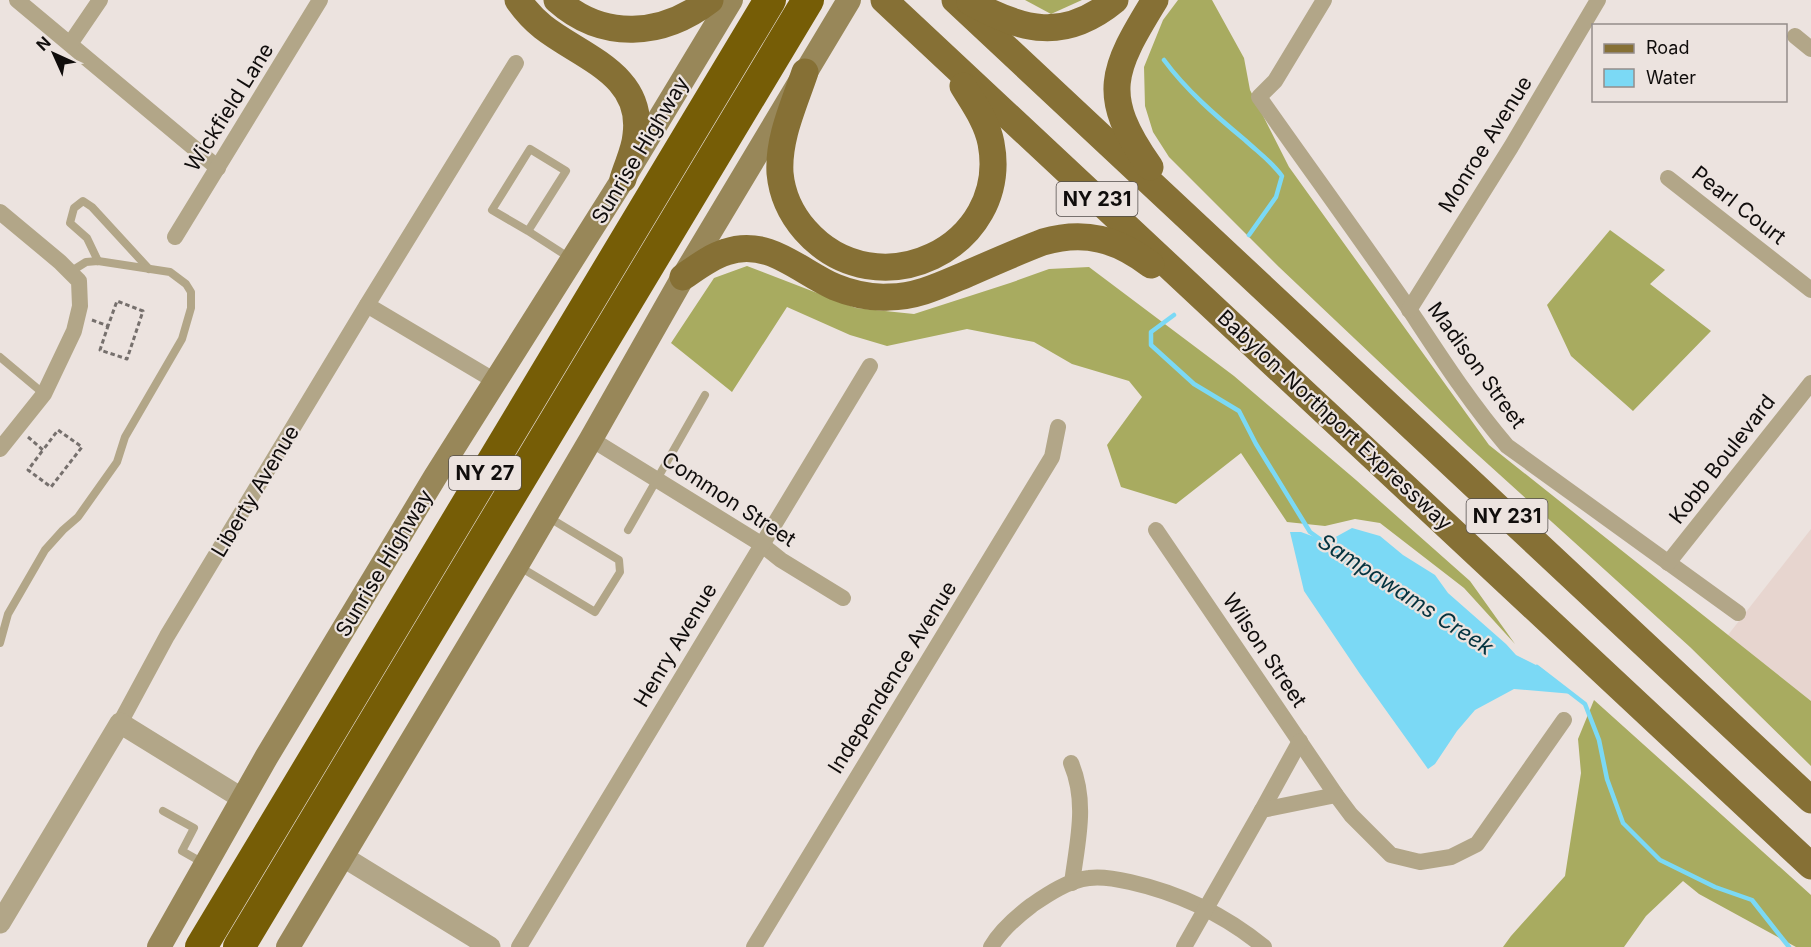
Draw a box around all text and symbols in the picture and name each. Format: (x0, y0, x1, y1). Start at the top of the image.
north arrow (24, 24, 84, 84)
legend (1592, 24, 1787, 102)
text: N (32, 32, 55, 55)
text: Road (1646, 37, 1689, 58)
street label: Wickfield Lane (180, 38, 278, 176)
text: Water (1646, 67, 1696, 88)
street label: Monroe Avenue (1433, 71, 1537, 217)
street label: Sunrise Highway (586, 72, 694, 228)
street label: Pearl Court (1687, 161, 1791, 249)
road number: NY 231 (1056, 182, 1138, 216)
street label: Madison Street (1423, 297, 1531, 433)
street label: Babylon-Northport Expressway (1213, 305, 1458, 535)
street label: Kobb Boulevard (1664, 389, 1780, 529)
street label: Liberty Avenue (206, 421, 304, 561)
street label: Common Street (657, 446, 801, 552)
road number: NY 27 (449, 456, 521, 490)
street label: Sunrise Highway (330, 485, 438, 641)
road number: NY 231 (1466, 499, 1547, 533)
water label: Sampawams Creek (1314, 528, 1499, 661)
street label: Independence Avenue (823, 576, 961, 778)
street label: Henry Avenue (628, 579, 722, 711)
street label: Wilson Street (1218, 588, 1312, 712)

